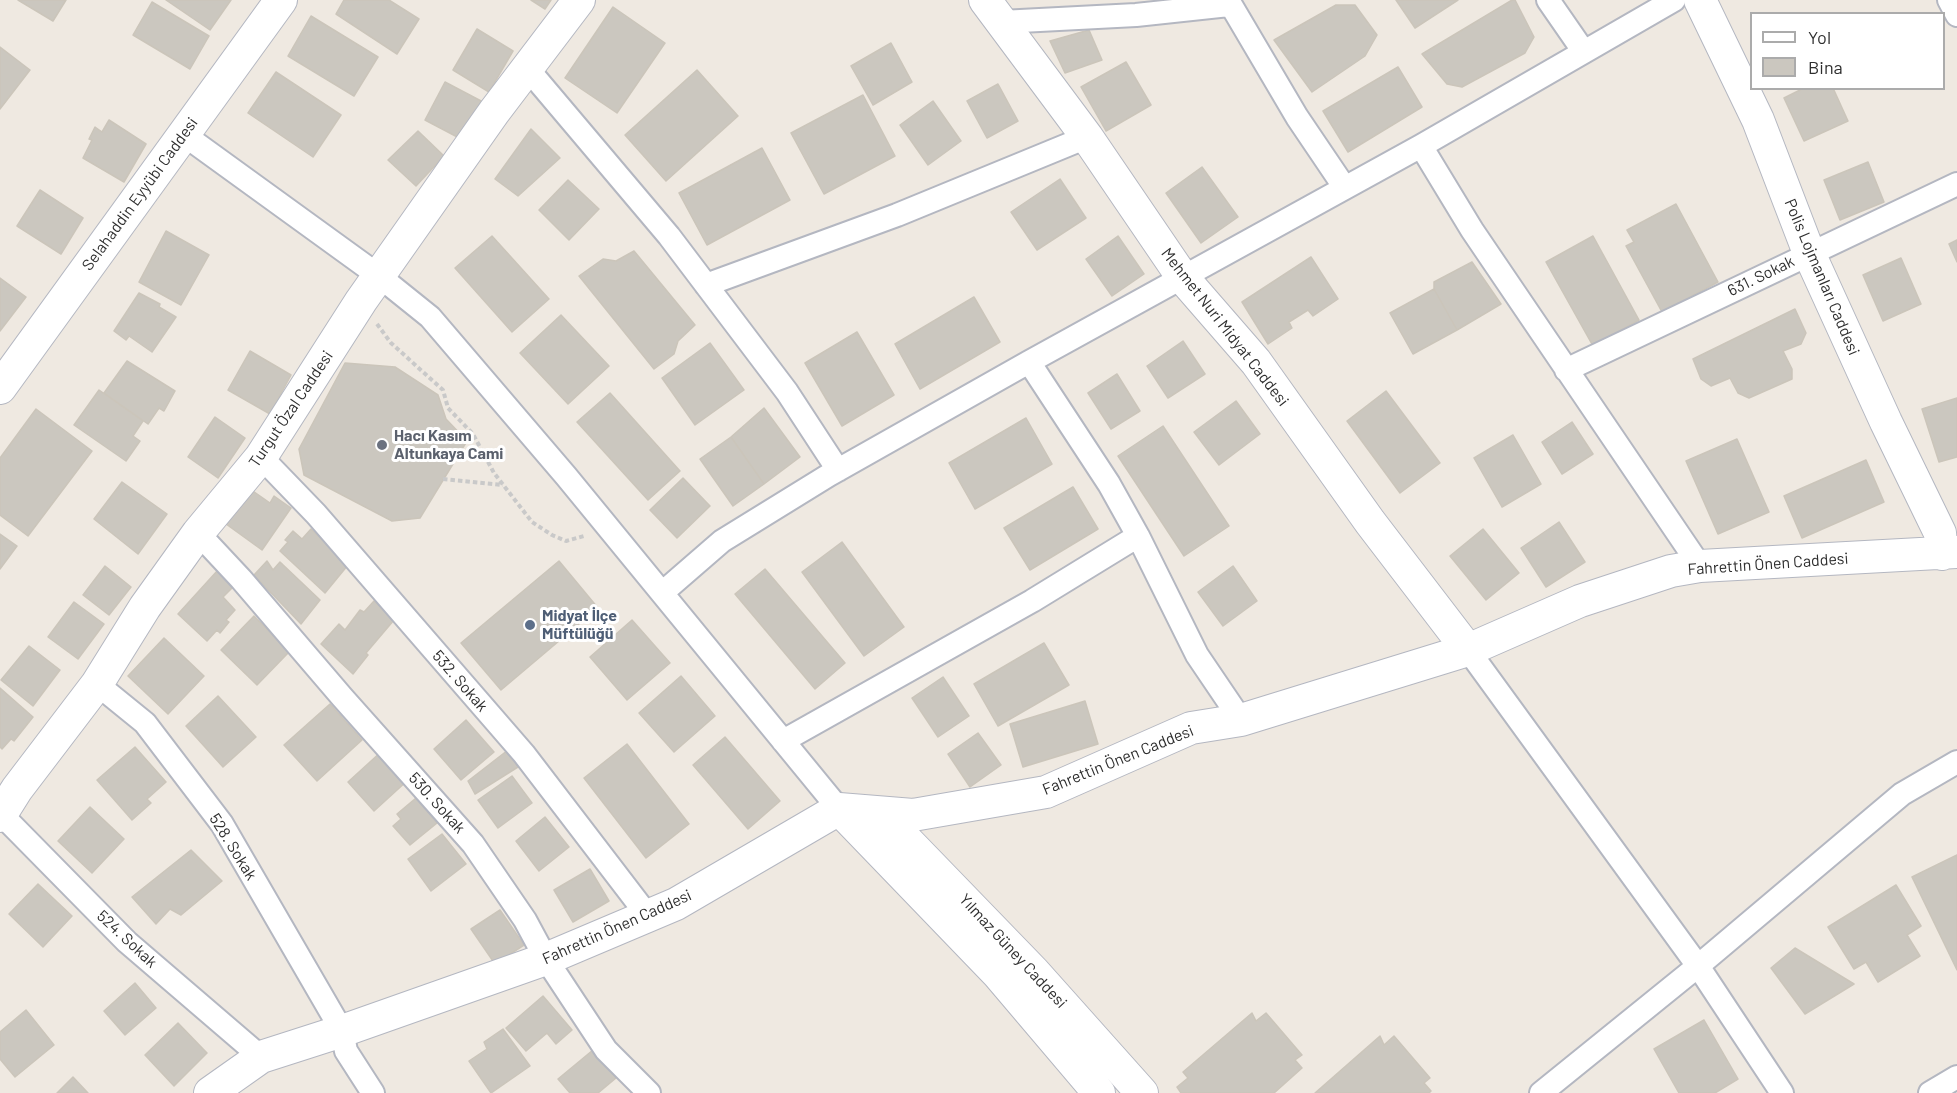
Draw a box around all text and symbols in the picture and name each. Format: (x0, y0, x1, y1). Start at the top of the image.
legend (1750, 12, 1945, 90)
text: Yol (1808, 26, 1831, 48)
text: Bina (1808, 56, 1843, 78)
street label: Selahaddin Eyyübi Caddesi (78, 114, 202, 274)
street label: Polis Lojmanları Caddesi (1780, 196, 1864, 358)
street label: Mehmet Nuri Midyat Caddesi (1157, 244, 1293, 410)
street label: 631. Sokak (1725, 252, 1797, 300)
street label: Turgut Özal Caddesi (245, 347, 337, 471)
place label: Hacı Kasım Altunkaya Cami (394, 426, 503, 464)
marker: Hacı Kasım Altunkaya Cami (375, 438, 389, 452)
street label: Fahrettin Önen Caddesi (1687, 549, 1849, 579)
place label: Midyat İlçe Müftülüğü (542, 606, 617, 644)
marker: Midyat İlçe Müftülüğü (523, 618, 537, 632)
street label: 532. Sokak (428, 646, 492, 716)
street label: Fahrettin Önen Caddesi (1040, 721, 1196, 799)
street label: 530. Sokak (405, 769, 469, 837)
street label: 528. Sokak (205, 810, 261, 884)
street label: Fahrettin Önen Caddesi (539, 885, 695, 969)
street label: Yılmaz Güney Caddesi (955, 890, 1071, 1012)
street label: 524. Sokak (93, 906, 161, 972)

